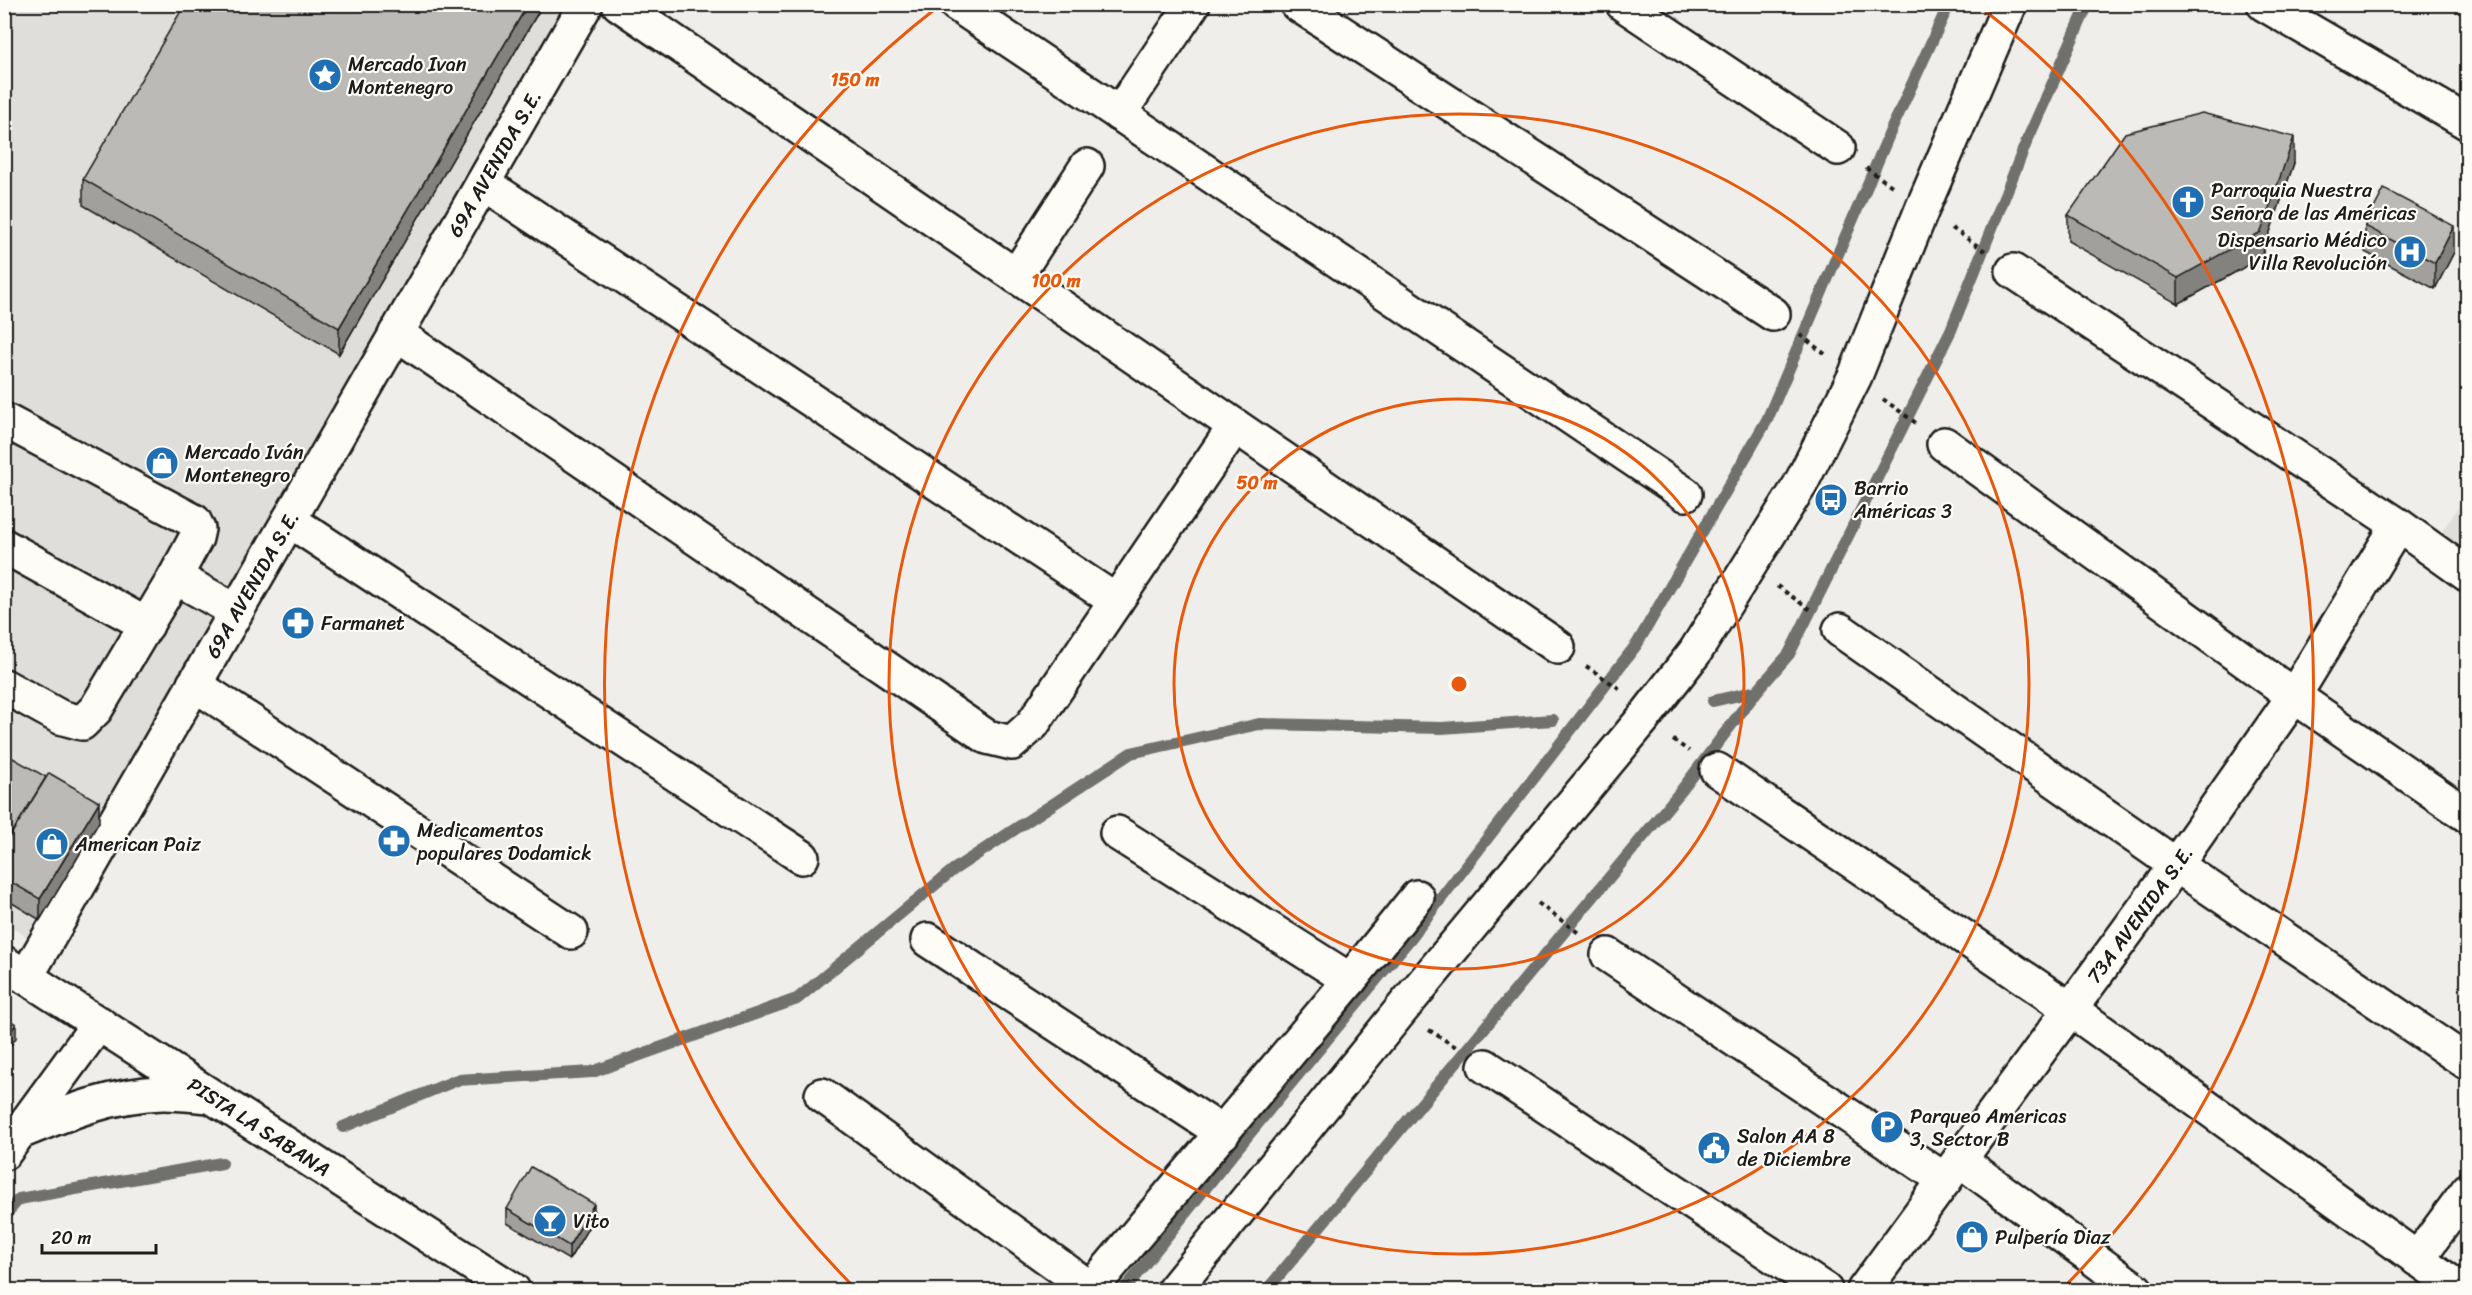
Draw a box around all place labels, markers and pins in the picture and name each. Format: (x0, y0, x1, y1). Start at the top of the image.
place label: Mercado Ivan Montenegro (348, 47, 467, 105)
place icon: Mercado Ivan Montenegro (307, 57, 343, 93)
place label: Parroquia Nuestra Señora de las Américas (2211, 173, 2417, 231)
church icon: Parroquia Nuestra Señora de las Américas (2170, 184, 2206, 220)
place label: Dispensario Médico Villa Revolución (2218, 223, 2387, 281)
hospital icon: Dispensario Médico Villa Revolución (2392, 234, 2428, 270)
place label: Mercado Iván Montenegro (185, 435, 304, 493)
shop icon: Mercado Iván Montenegro (144, 445, 180, 481)
place label: Barrio Américas 3 (1853, 471, 1952, 529)
bus stop icon: Barrio Américas 3 (1813, 482, 1849, 518)
pharmacy icon: Farmanet (280, 605, 316, 641)
place label: Farmanet (321, 606, 405, 641)
centre of rings (1449, 674, 1469, 694)
place label: Medicamentos populares Dodamick (416, 813, 592, 871)
pharmacy icon: Medicamentos populares Dodamick (376, 823, 412, 859)
shop icon: American Paiz (34, 826, 70, 862)
place label: American Paiz (74, 827, 201, 862)
place label: Parqueo Americas 3, Sector B (1910, 1099, 2067, 1157)
parking icon: Parqueo Americas 3, Sector B (1869, 1109, 1905, 1145)
place label: Salon AA 8 de Diciembre (1737, 1119, 1851, 1177)
public building icon: Salon AA 8 de Diciembre (1696, 1130, 1732, 1166)
bar icon: Vito (532, 1203, 568, 1239)
place label: Vito (573, 1204, 609, 1239)
shop icon: Pulpería Diaz (1954, 1219, 1990, 1255)
place label: Pulpería Diaz (1995, 1220, 2111, 1255)

